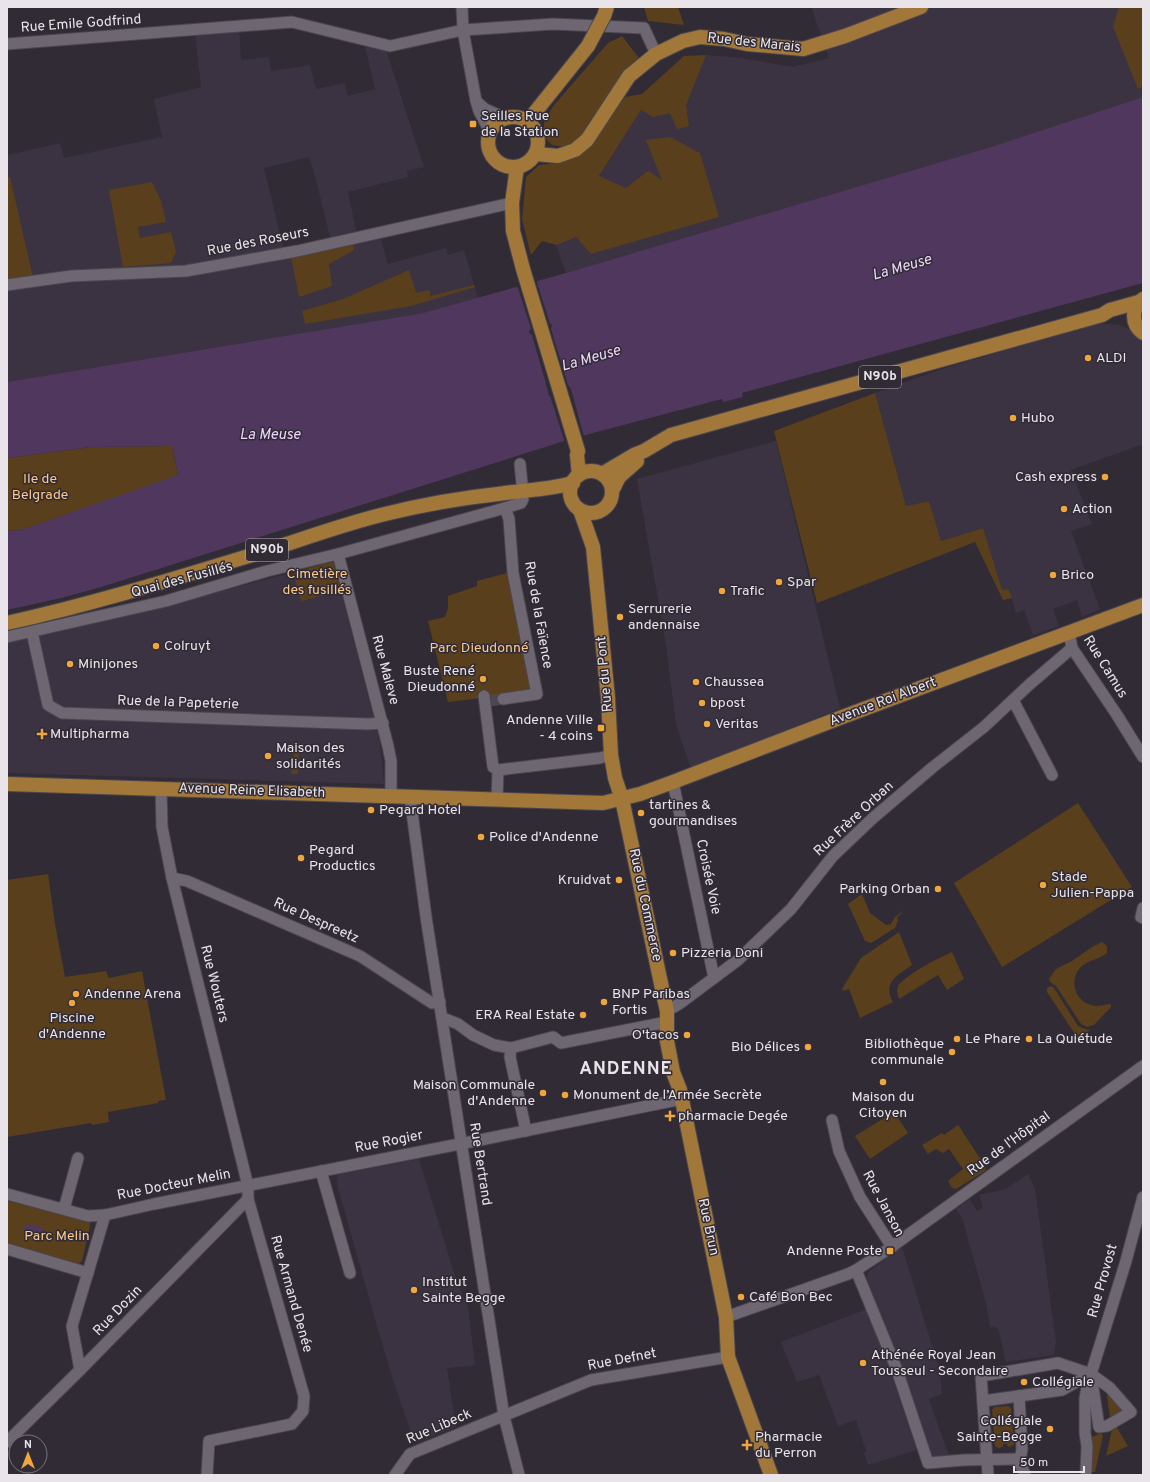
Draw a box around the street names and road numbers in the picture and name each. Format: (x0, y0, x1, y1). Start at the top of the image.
street label: Rue Emile Godfrind (20, 11, 142, 37)
street label: Rue des Marais (706, 30, 802, 56)
street label: Rue des Roseurs (206, 224, 310, 260)
road number: N90b (859, 366, 901, 388)
road number: N90b (246, 539, 288, 561)
street label: Quai des Fusillés (129, 558, 235, 602)
street label: Rue de la Faïence (520, 560, 556, 670)
street label: Rue Maleve (368, 633, 402, 707)
street label: Rue Camus (1079, 633, 1131, 701)
street label: Rue du Pont (593, 635, 617, 713)
street label: Avenue Roi Albert (827, 674, 939, 730)
street label: Rue de la Papeterie (117, 692, 239, 714)
street label: Rue Frère Orban (811, 778, 897, 860)
street label: Avenue Reine Elisabeth (178, 780, 326, 802)
street label: Croisée Voie (692, 838, 724, 916)
street label: Rue du Commerce (625, 847, 665, 963)
street label: Rue Despreetz (271, 895, 361, 947)
street label: Rue Wouters (196, 943, 232, 1025)
street label: Rue de l'Hôpital (964, 1108, 1054, 1180)
street label: Rue Bertrand (465, 1121, 495, 1207)
street label: Rue Rogier (353, 1127, 425, 1157)
street label: Rue Docteur Melin (116, 1166, 232, 1204)
street label: Rue Janson (858, 1168, 908, 1240)
street label: Rue Brun (694, 1197, 722, 1257)
street label: Rue Armand Denée (266, 1233, 316, 1355)
street label: Rue Provost (1084, 1242, 1122, 1320)
street label: Rue Dozin (90, 1282, 146, 1340)
street label: Rue Defnet (586, 1345, 658, 1375)
street label: Rue Libeck (404, 1406, 474, 1448)

